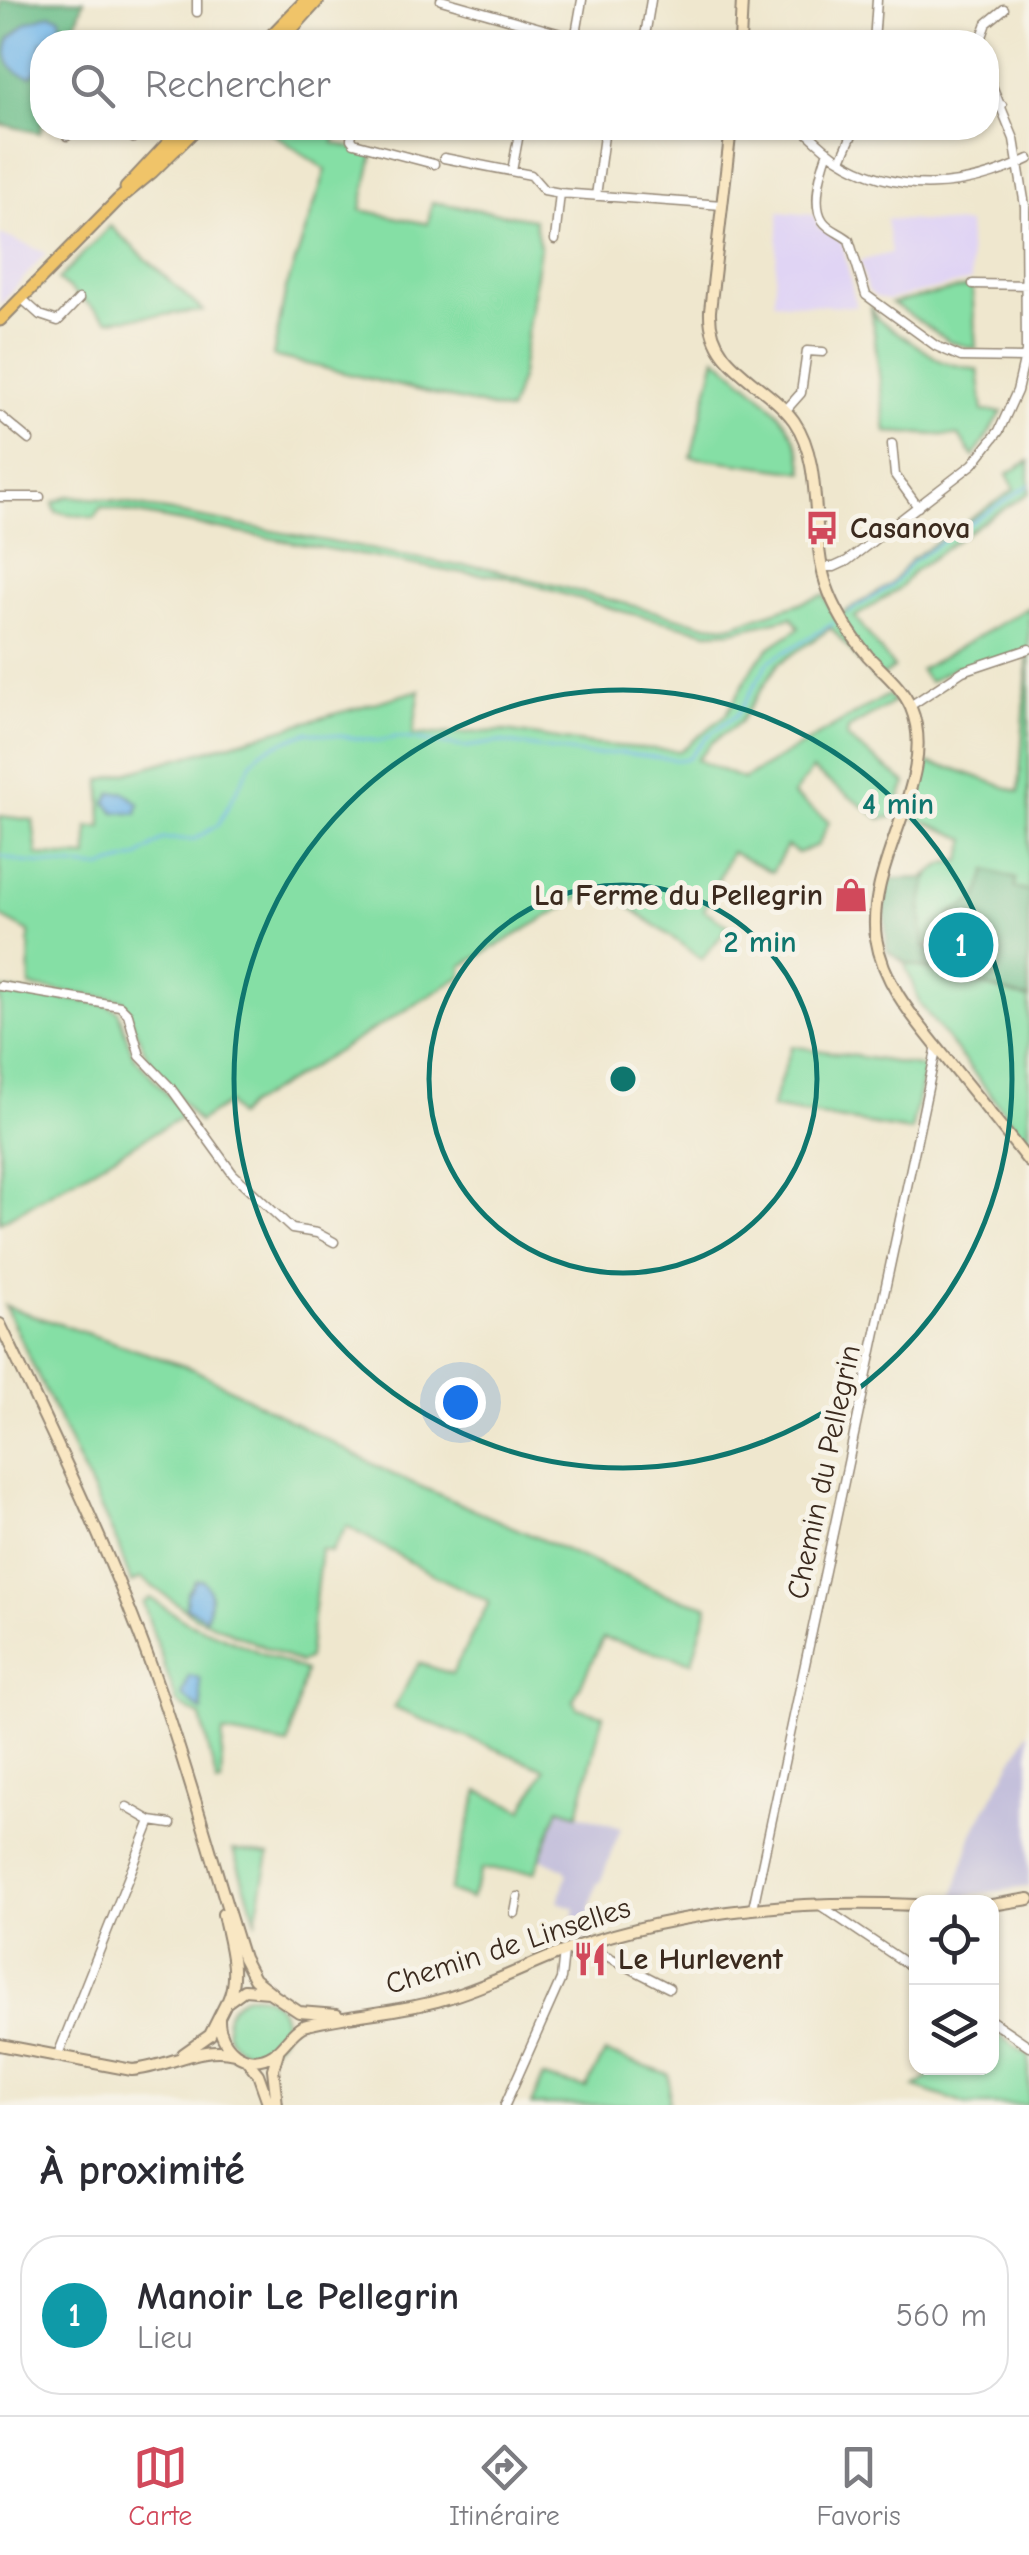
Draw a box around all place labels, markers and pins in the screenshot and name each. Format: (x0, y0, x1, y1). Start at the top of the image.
bus stop icon: Casanova (803, 509, 841, 547)
place label: Casanova (850, 511, 970, 546)
shop icon: La Ferme du Pellegrin (832, 876, 870, 914)
place label: La Ferme du Pellegrin (534, 878, 823, 913)
pin: 1 (928, 908, 994, 982)
centre of rings (605, 1061, 641, 1097)
restaurant icon: Le Hurlevent (571, 1940, 609, 1978)
place label: Le Hurlevent (618, 1942, 784, 1977)

